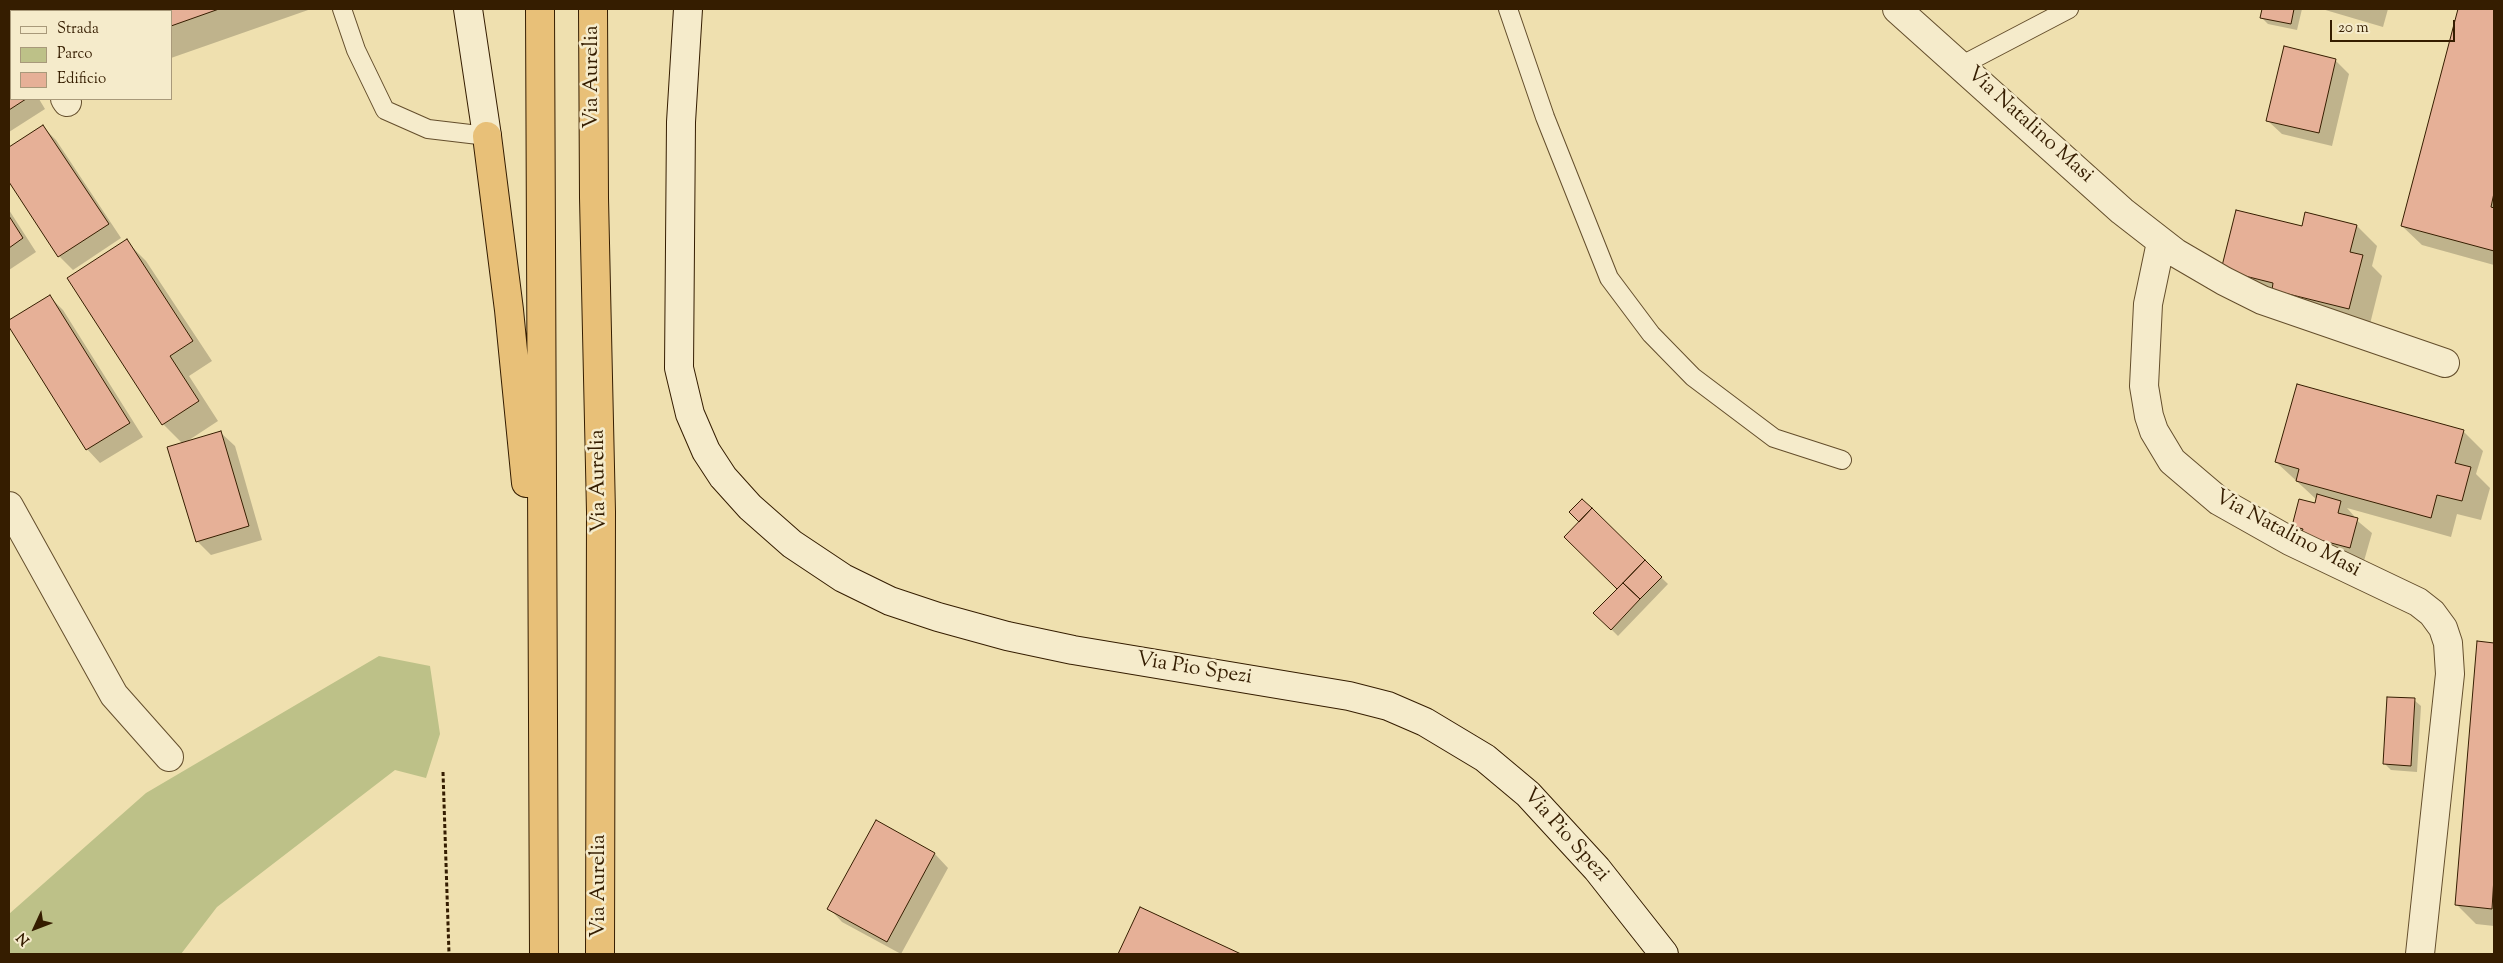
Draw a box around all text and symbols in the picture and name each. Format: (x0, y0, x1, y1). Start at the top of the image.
legend (10, 10, 172, 100)
scale bar (2333, 10, 2458, 42)
text: 20 m (2338, 18, 2369, 39)
text: Strada (57, 19, 99, 40)
street label: Via Aurelia (580, 25, 606, 129)
text: Parco (57, 44, 93, 65)
street label: Via Natalino Masi (1960, 62, 2098, 190)
text: Edificio (57, 69, 106, 90)
street label: Via Aurelia (587, 429, 613, 533)
street label: Via Natalino Masi (2210, 486, 2364, 584)
street label: Via Pio Spezi (1134, 648, 1254, 692)
street label: Via Pio Spezi (1516, 784, 1614, 888)
street label: Via Aurelia (587, 834, 613, 938)
north arrow (10, 903, 60, 953)
text: N (13, 927, 35, 949)

